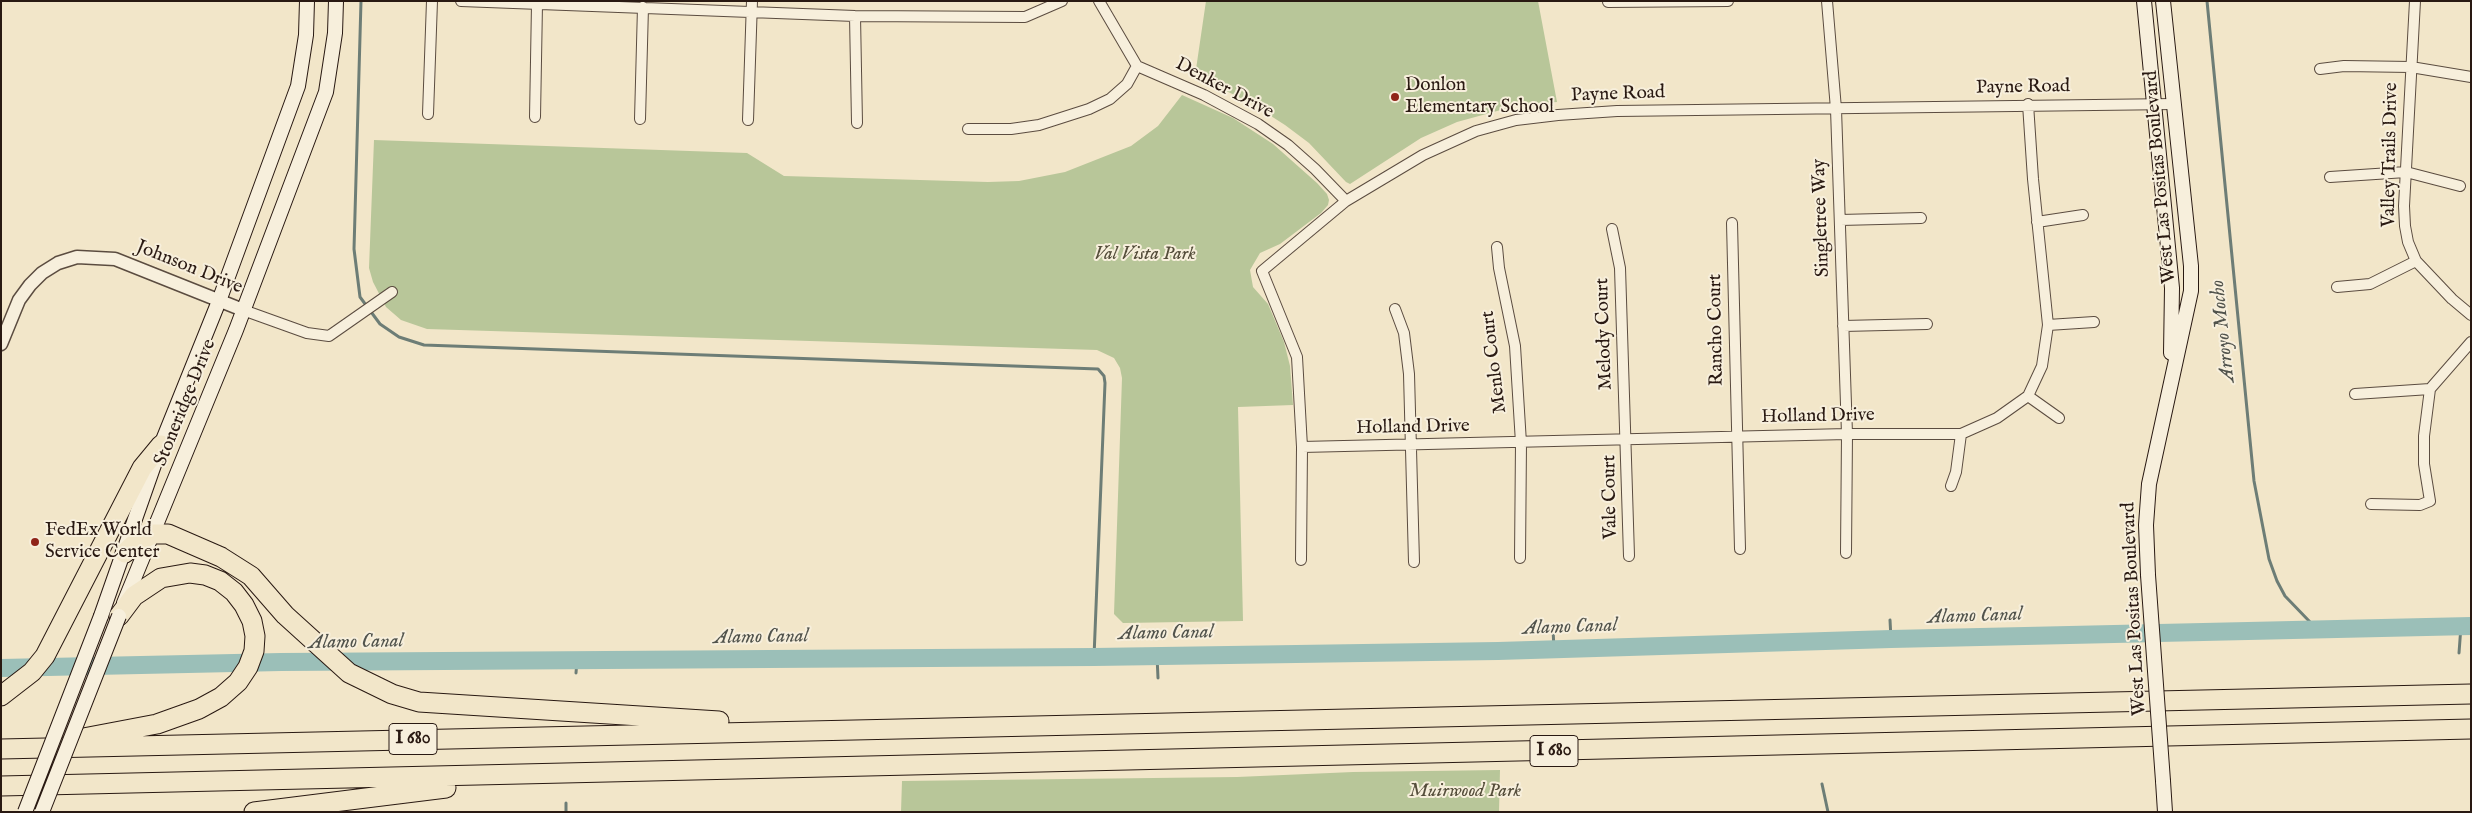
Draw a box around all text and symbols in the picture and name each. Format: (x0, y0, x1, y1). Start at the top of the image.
street label: Denker Drive (1171, 54, 1277, 124)
street label: West Las Positas Boulevard (2140, 69, 2182, 285)
place label: Donlon Elementary School (1405, 75, 1554, 119)
street label: Payne Road (1976, 76, 2070, 100)
street label: Payne Road (1571, 82, 1665, 108)
street label: Valley Trails Drive (2378, 82, 2404, 228)
marker: Donlon Elementary School (1389, 91, 1401, 103)
street label: Singletree Way (1809, 158, 1835, 278)
street label: Johnson Drive (132, 236, 246, 300)
park label: Val Vista Park (1094, 244, 1196, 266)
street label: Rancho Court (1705, 274, 1729, 386)
street label: Melody Court (1592, 277, 1618, 391)
water label: Arroyo Mocho (2207, 279, 2241, 383)
street label: Menlo Court (1477, 309, 1513, 415)
street label: Stoneridge Drive (150, 336, 222, 470)
street label: Holland Drive (1761, 405, 1875, 429)
street label: Holland Drive (1356, 416, 1470, 440)
street label: Vale Court (1599, 455, 1623, 539)
street label: West Las Positas Boulevard (2118, 502, 2152, 716)
place label: FedEx World Service Center (45, 520, 160, 564)
marker: FedEx World Service Center (29, 536, 41, 548)
water label: Alamo Canal (1927, 603, 2023, 631)
water label: Alamo Canal (1522, 614, 1618, 642)
water label: Alamo Canal (1119, 621, 1213, 647)
water label: Alamo Canal (714, 625, 808, 651)
water label: Alamo Canal (309, 630, 403, 656)
road number: I 680 (389, 724, 437, 754)
road number: I 680 (1530, 736, 1578, 766)
park label: Muirwood Park (1409, 781, 1521, 803)

